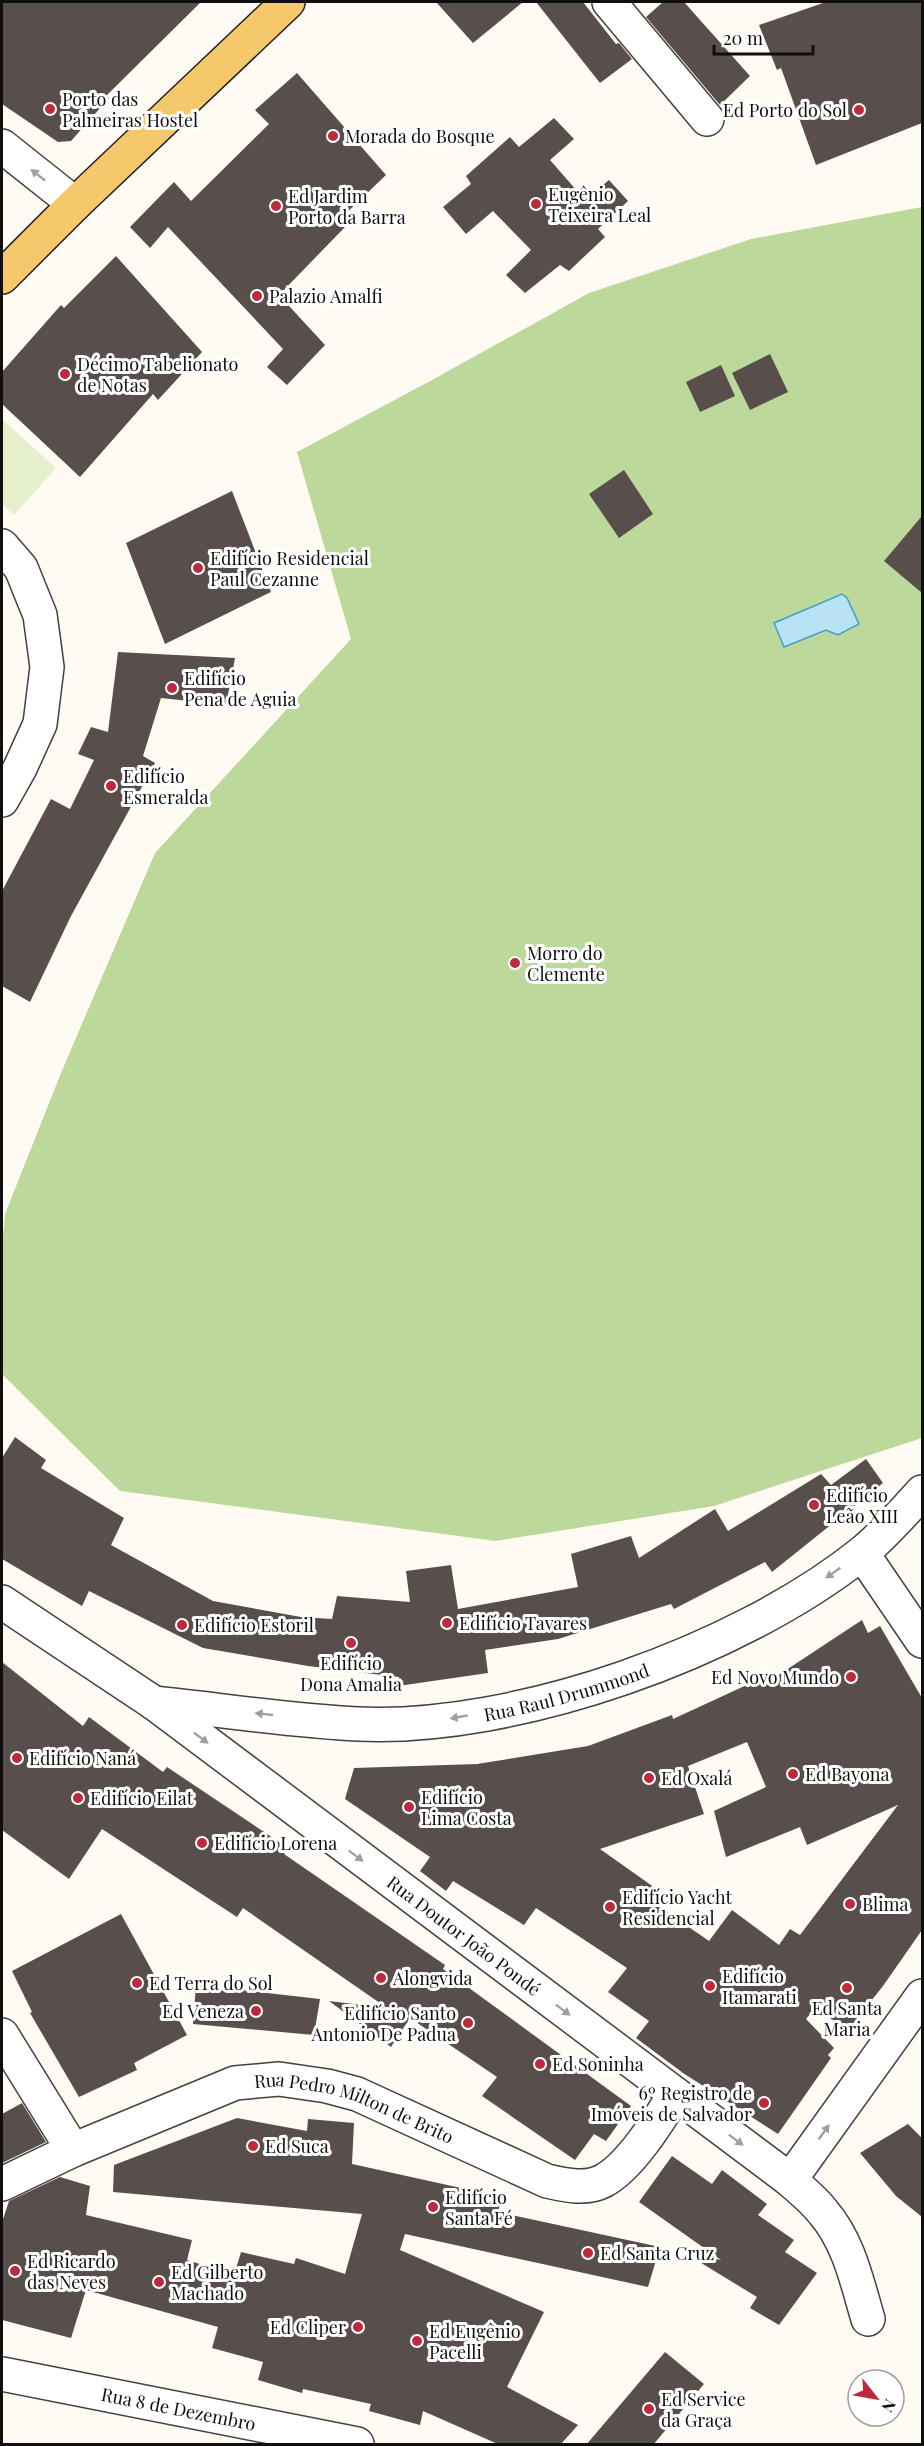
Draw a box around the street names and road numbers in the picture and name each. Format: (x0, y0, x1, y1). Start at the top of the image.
street label: Rua Raul Drummond (482, 1658, 653, 1726)
street label: Rua Doutor João Pondé (382, 1870, 546, 2001)
street label: Rua Pedro Milton de Brito (253, 2067, 458, 2149)
street label: Rua 8 de Dezembro (99, 2382, 258, 2436)

